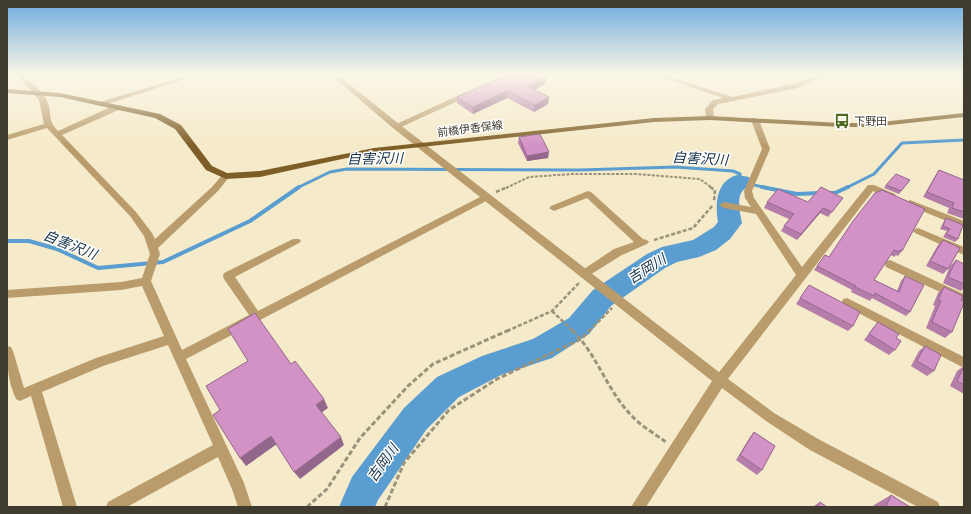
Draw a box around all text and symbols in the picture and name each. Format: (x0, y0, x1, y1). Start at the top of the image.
bus stop icon: 下野田 (833, 112, 851, 130)
place label: 下野田 (854, 115, 887, 128)
street label: 前橋伊香保線 (436, 119, 504, 139)
water label: 自害沢川 (672, 149, 730, 169)
water label: 自害沢川 (347, 150, 405, 168)
water label: 自害沢川 (41, 227, 101, 264)
water label: 吉岡川 (625, 250, 671, 287)
water label: 吉岡川 (364, 439, 403, 485)

